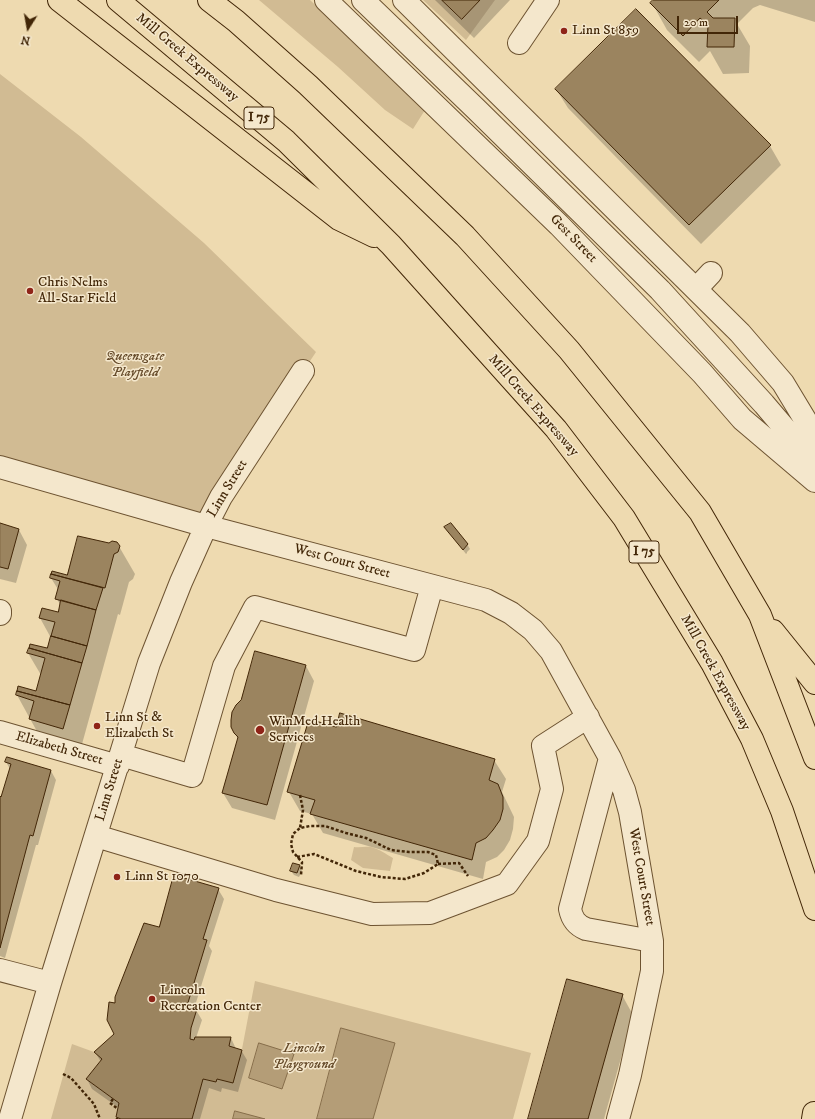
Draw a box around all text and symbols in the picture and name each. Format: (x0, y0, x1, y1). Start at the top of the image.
north arrow (8, 8, 48, 48)
scale bar (679, 8, 740, 34)
street label: Mill Creek Expressway (132, 10, 242, 106)
text: 20 m (684, 15, 708, 30)
place label: Linn St 859 (572, 23, 639, 39)
marker: Linn St 859 (559, 26, 569, 36)
text: N (20, 32, 31, 48)
road number: I 75 (244, 107, 274, 129)
street label: Gest Street (546, 211, 600, 267)
place label: Chris Nelms All-Star Field (38, 275, 116, 308)
marker: Chris Nelms All-Star Field (25, 286, 35, 296)
park label: Queensgate Playfield (106, 349, 164, 382)
street label: Mill Creek Expressway (484, 352, 582, 460)
street label: Linn Street (204, 457, 252, 521)
street label: West Court Street (292, 541, 392, 583)
road number: I 75 (629, 541, 659, 563)
street label: Mill Creek Expressway (676, 612, 754, 734)
place label: Linn St & Elizabeth St (105, 710, 174, 742)
place label: WinMed Health Services (269, 714, 360, 746)
marker: Linn St & Elizabeth St (92, 721, 102, 731)
marker: WinMed Health Services (254, 724, 266, 736)
street label: Elizabeth Street (13, 729, 105, 769)
street label: Linn Street (93, 757, 127, 823)
street label: West Court Street (624, 827, 658, 927)
place label: Linn St 1070 (125, 869, 199, 885)
marker: Linn St 1070 (112, 872, 122, 882)
place label: Lincoln Recreation Center (160, 983, 261, 1016)
marker: Lincoln Recreation Center (147, 994, 157, 1004)
park label: Lincoln Playground (273, 1041, 335, 1074)

